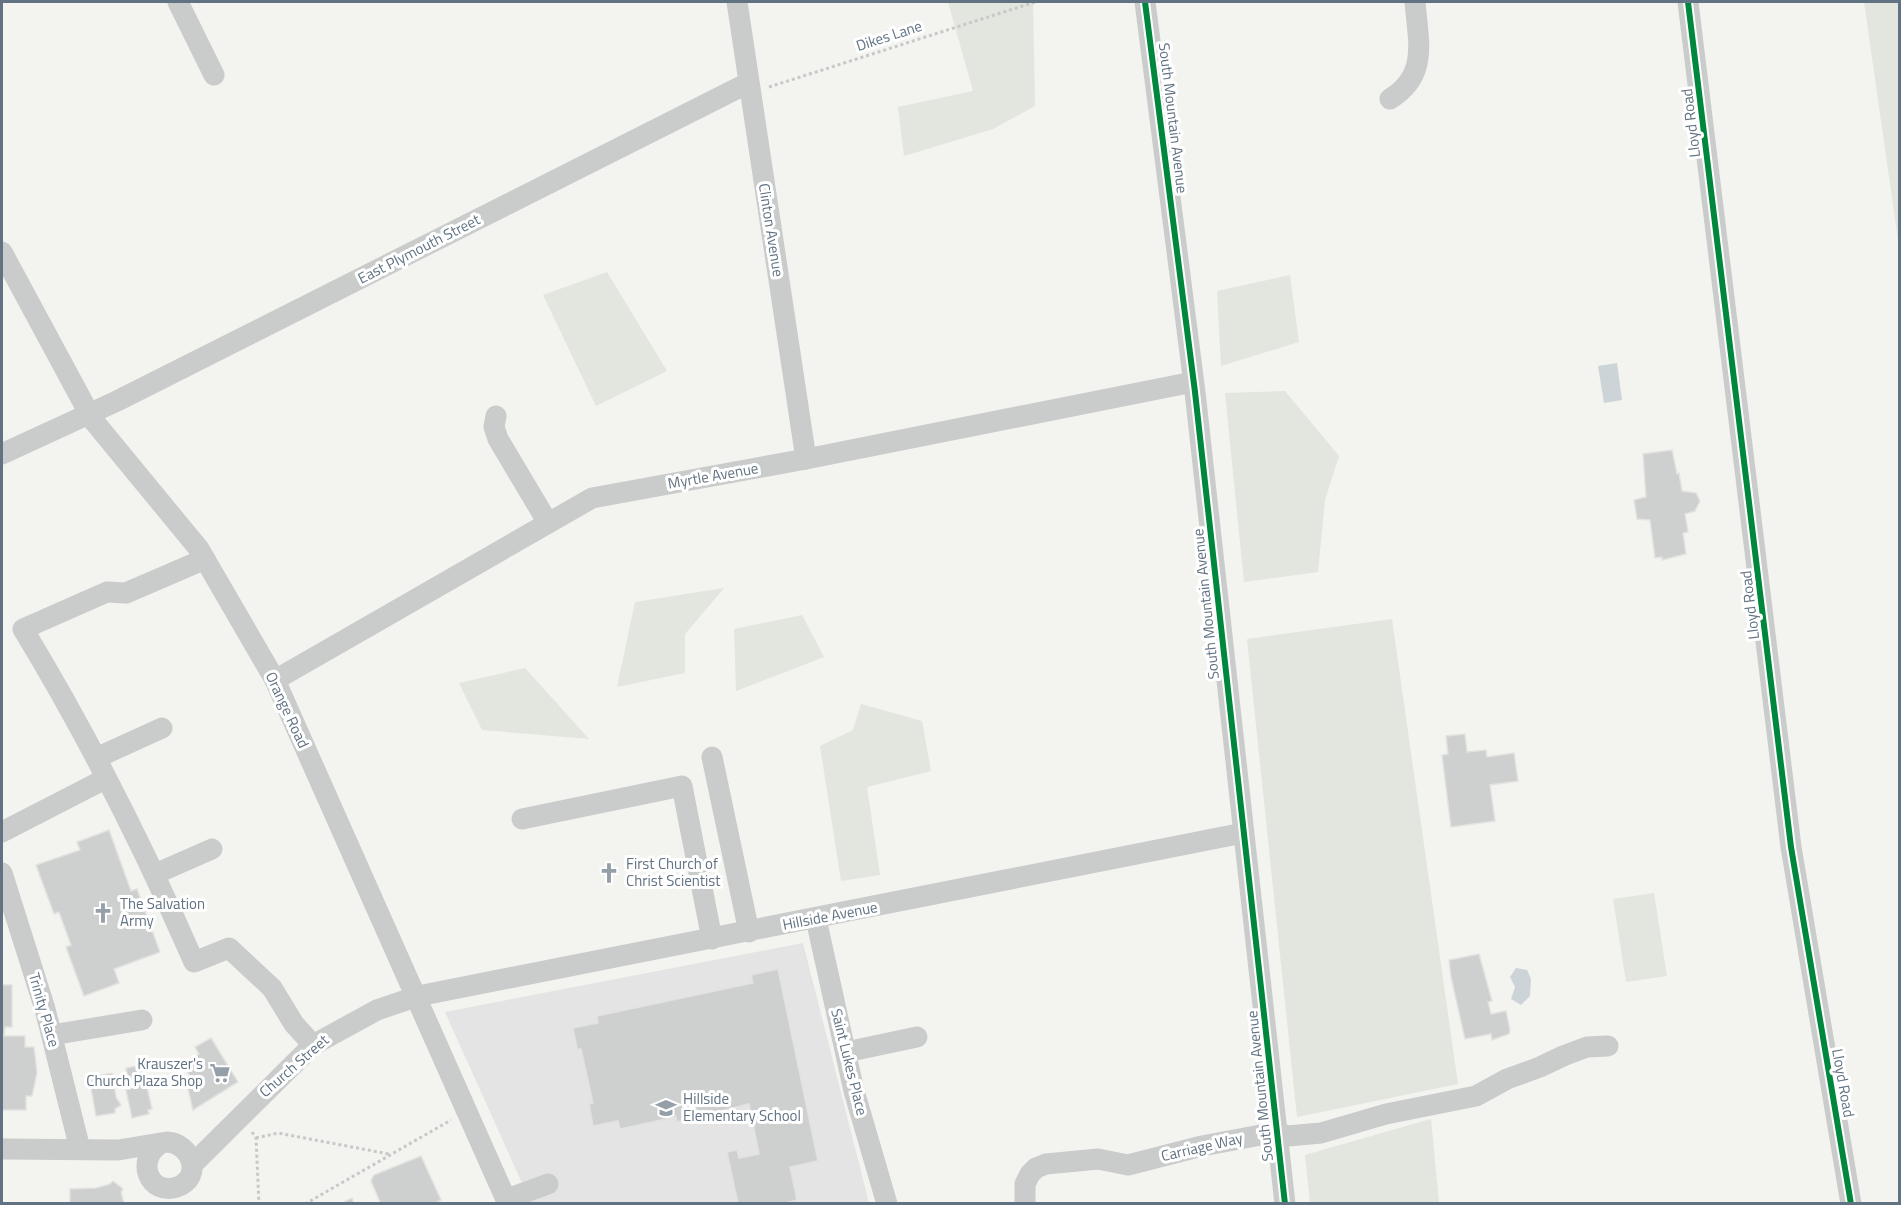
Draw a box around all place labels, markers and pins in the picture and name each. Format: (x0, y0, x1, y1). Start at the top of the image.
place label: First Church of Christ Scientist (626, 852, 721, 892)
church icon: First Church of Christ Scientist (597, 861, 621, 885)
place label: The Salvation Army (120, 892, 205, 932)
church icon: The Salvation Army (91, 901, 115, 925)
place label: Krauszer's Church Plaza Shop (86, 1052, 203, 1092)
supermarket icon: Krauszer's Church Plaza Shop (208, 1061, 232, 1085)
place label: Hillside Elementary School (683, 1087, 801, 1127)
school or university icon: Hillside Elementary School (654, 1096, 678, 1120)

